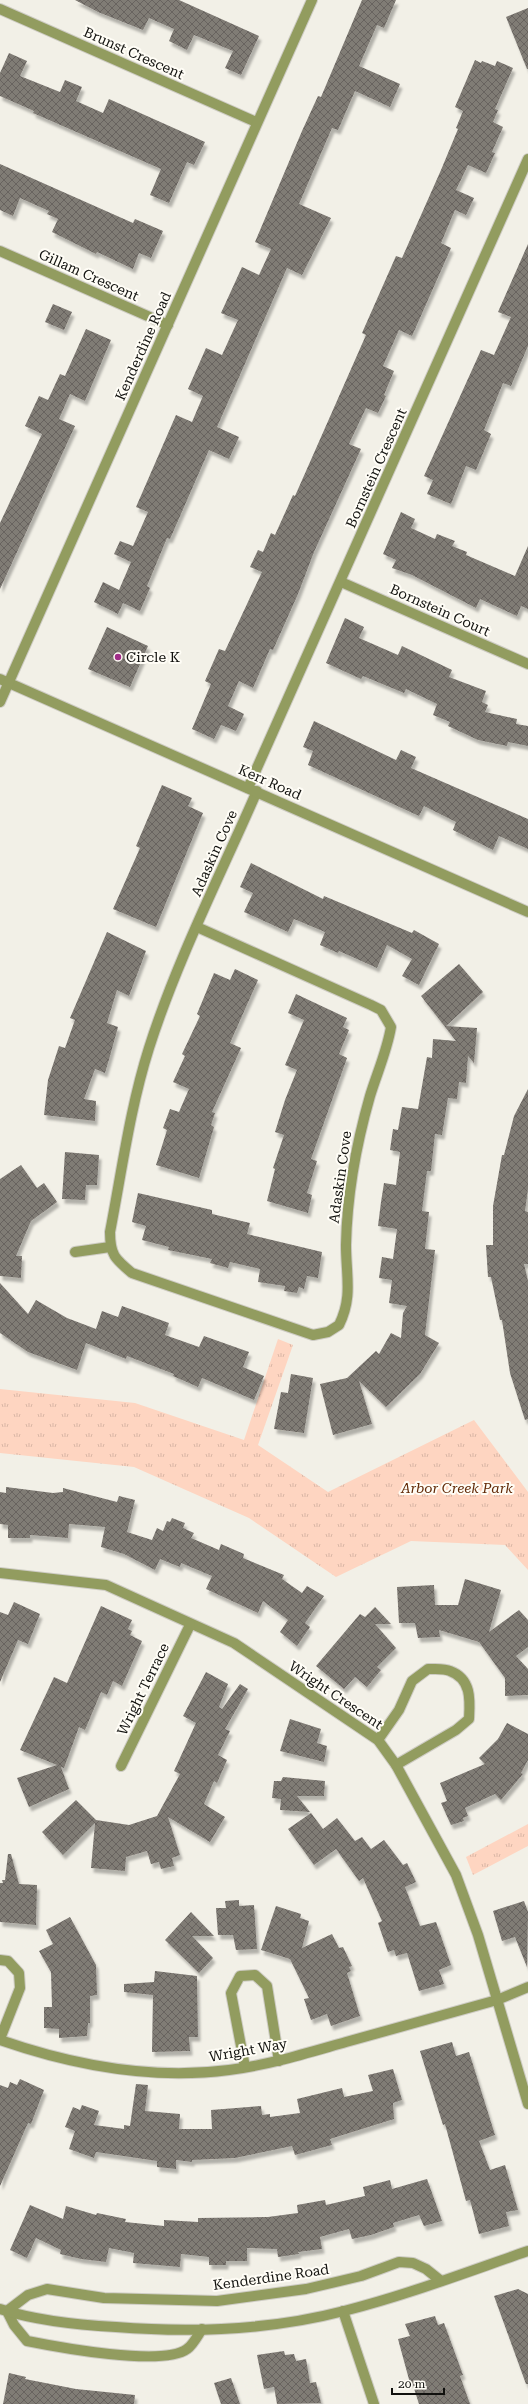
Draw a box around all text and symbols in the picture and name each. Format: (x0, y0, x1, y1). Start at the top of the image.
street label: Brunst Crescent (81, 24, 187, 82)
street label: Gillam Crescent (37, 246, 141, 304)
street label: Kenderdine Road (112, 289, 174, 403)
street label: Bornstein Crescent (342, 406, 410, 530)
street label: Bornstein Court (387, 581, 493, 639)
place label: Circle K (126, 649, 180, 665)
marker: Circle K (113, 652, 123, 662)
street label: Kerr Road (236, 761, 304, 803)
street label: Adaskin Cove (188, 807, 240, 899)
street label: Adaskin Cove (326, 1130, 354, 1224)
park label: Arbor Creek Park (400, 1480, 513, 1496)
street label: Wright Terrace (114, 1640, 172, 1738)
street label: Wright Crescent (286, 1658, 386, 1732)
street label: Wright Way (208, 2035, 289, 2065)
street label: Kenderdine Road (212, 2261, 330, 2293)
scale bar (392, 2370, 444, 2396)
text: 20 m (398, 2377, 425, 2391)

